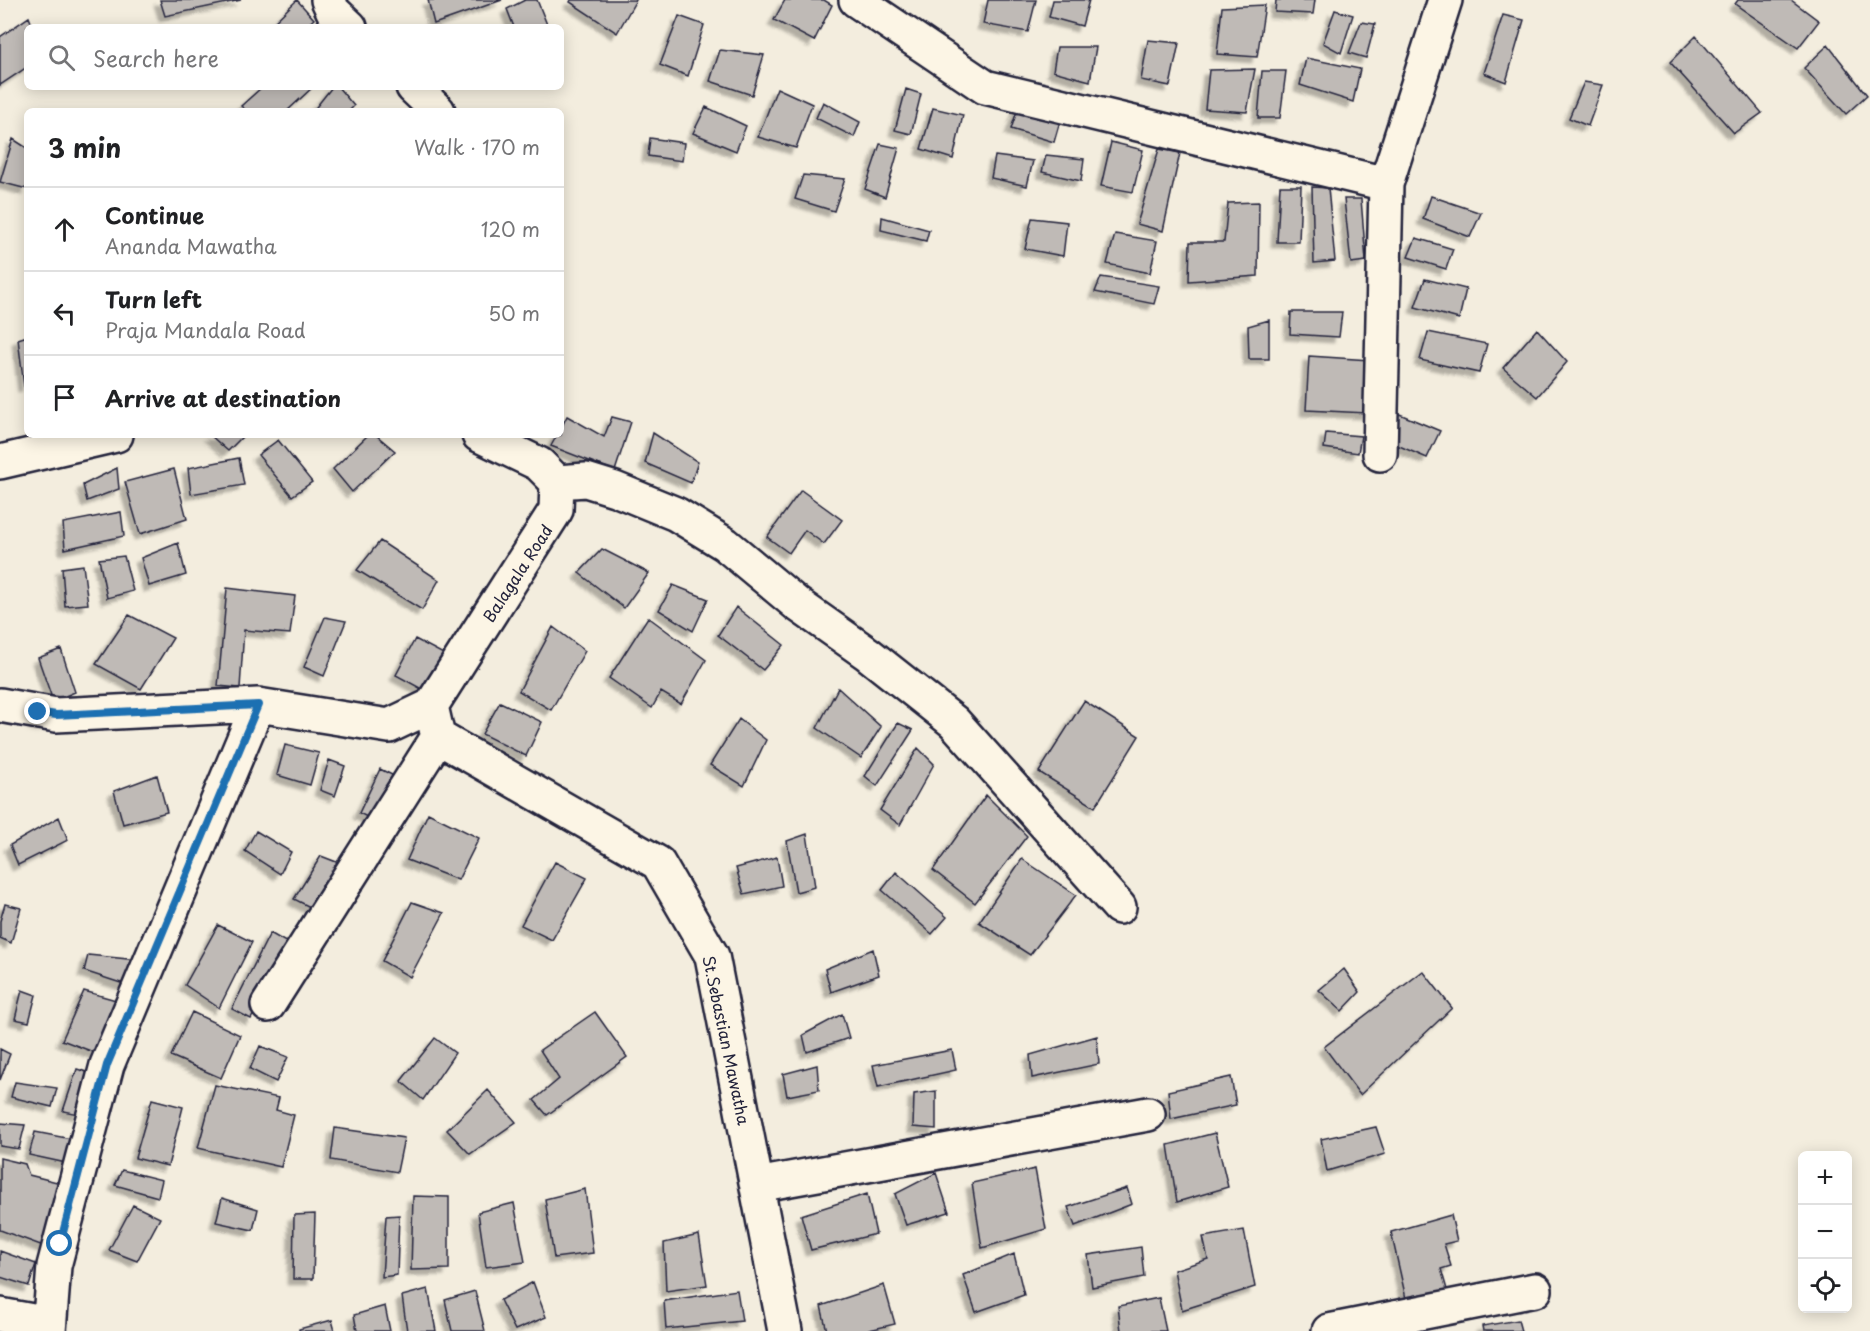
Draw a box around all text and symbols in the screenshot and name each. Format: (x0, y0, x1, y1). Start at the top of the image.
search box (24, 24, 564, 90)
icon: search (45, 41, 78, 74)
text: Search here (93, 41, 219, 74)
text: 3 min (48, 128, 121, 167)
text: Walk · 170 m (414, 132, 540, 162)
text: Continue (105, 198, 204, 231)
icon: ahead (48, 213, 81, 246)
text: 120 m (481, 214, 540, 244)
text: Ananda Mawatha (105, 231, 277, 261)
text: Turn left (105, 282, 202, 315)
icon: left (48, 297, 81, 330)
text: 50 m (488, 298, 540, 328)
text: Praja Mandala Road (105, 315, 306, 345)
icon: arrive (48, 381, 81, 414)
text: Arrive at destination (105, 381, 341, 414)
street label: Balagala Road (476, 519, 558, 627)
route end (24, 698, 50, 724)
street label: St.Sebastian Mawatha (697, 953, 757, 1127)
map controls (1798, 1151, 1852, 1313)
button: + (1798, 1151, 1852, 1205)
button: − (1798, 1205, 1852, 1259)
route start (46, 1230, 72, 1256)
button: locate (1798, 1259, 1852, 1313)

